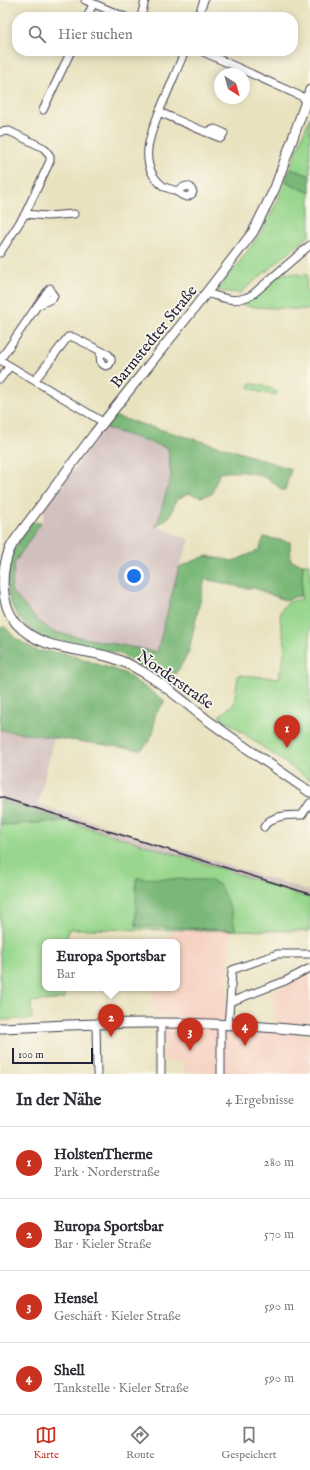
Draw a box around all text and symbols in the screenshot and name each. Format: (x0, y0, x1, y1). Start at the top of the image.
search box (12, 12, 298, 56)
icon: search (26, 23, 48, 45)
text: Hier suchen (58, 25, 133, 44)
north arrow (214, 68, 250, 104)
street label: Barmstedter Straße (107, 282, 202, 393)
your location (124, 566, 144, 586)
street label: Norderstraße (133, 647, 217, 714)
pin: 1 (274, 715, 300, 748)
popup (42, 939, 180, 991)
text: Europa Sportsbar (56, 947, 166, 966)
text: Bar (56, 966, 75, 983)
pin: 2 (98, 1004, 124, 1037)
pin: 4 (232, 1013, 258, 1046)
pin: 3 (177, 1018, 203, 1051)
scale bar (12, 1046, 93, 1065)
text: 100 m (18, 1048, 44, 1062)
text: In der Nähe (16, 1090, 101, 1111)
text: 4 Ergebnisse (226, 1092, 294, 1109)
text: HolstenTherme (54, 1145, 153, 1164)
text: 1 (27, 1154, 31, 1171)
text: 280 m (264, 1154, 294, 1171)
text: Park · Norderstraße (54, 1164, 160, 1181)
text: Europa Sportsbar (54, 1217, 163, 1236)
text: 2 (26, 1226, 32, 1243)
text: 570 m (264, 1226, 294, 1243)
text: Bar · Kieler Straße (54, 1236, 152, 1253)
text: Hensel (54, 1289, 98, 1308)
text: 3 (27, 1298, 31, 1315)
text: 590 m (264, 1298, 294, 1315)
text: Geschäft · Kieler Straße (54, 1308, 181, 1325)
text: Shell (54, 1361, 85, 1380)
text: 4 (26, 1370, 32, 1387)
text: 590 m (264, 1370, 294, 1387)
text: Tankstelle · Kieler Straße (54, 1380, 189, 1397)
tab: Karte (33, 1424, 59, 1462)
tab: Route (126, 1424, 155, 1462)
tab: Gespeichert (222, 1424, 277, 1462)

